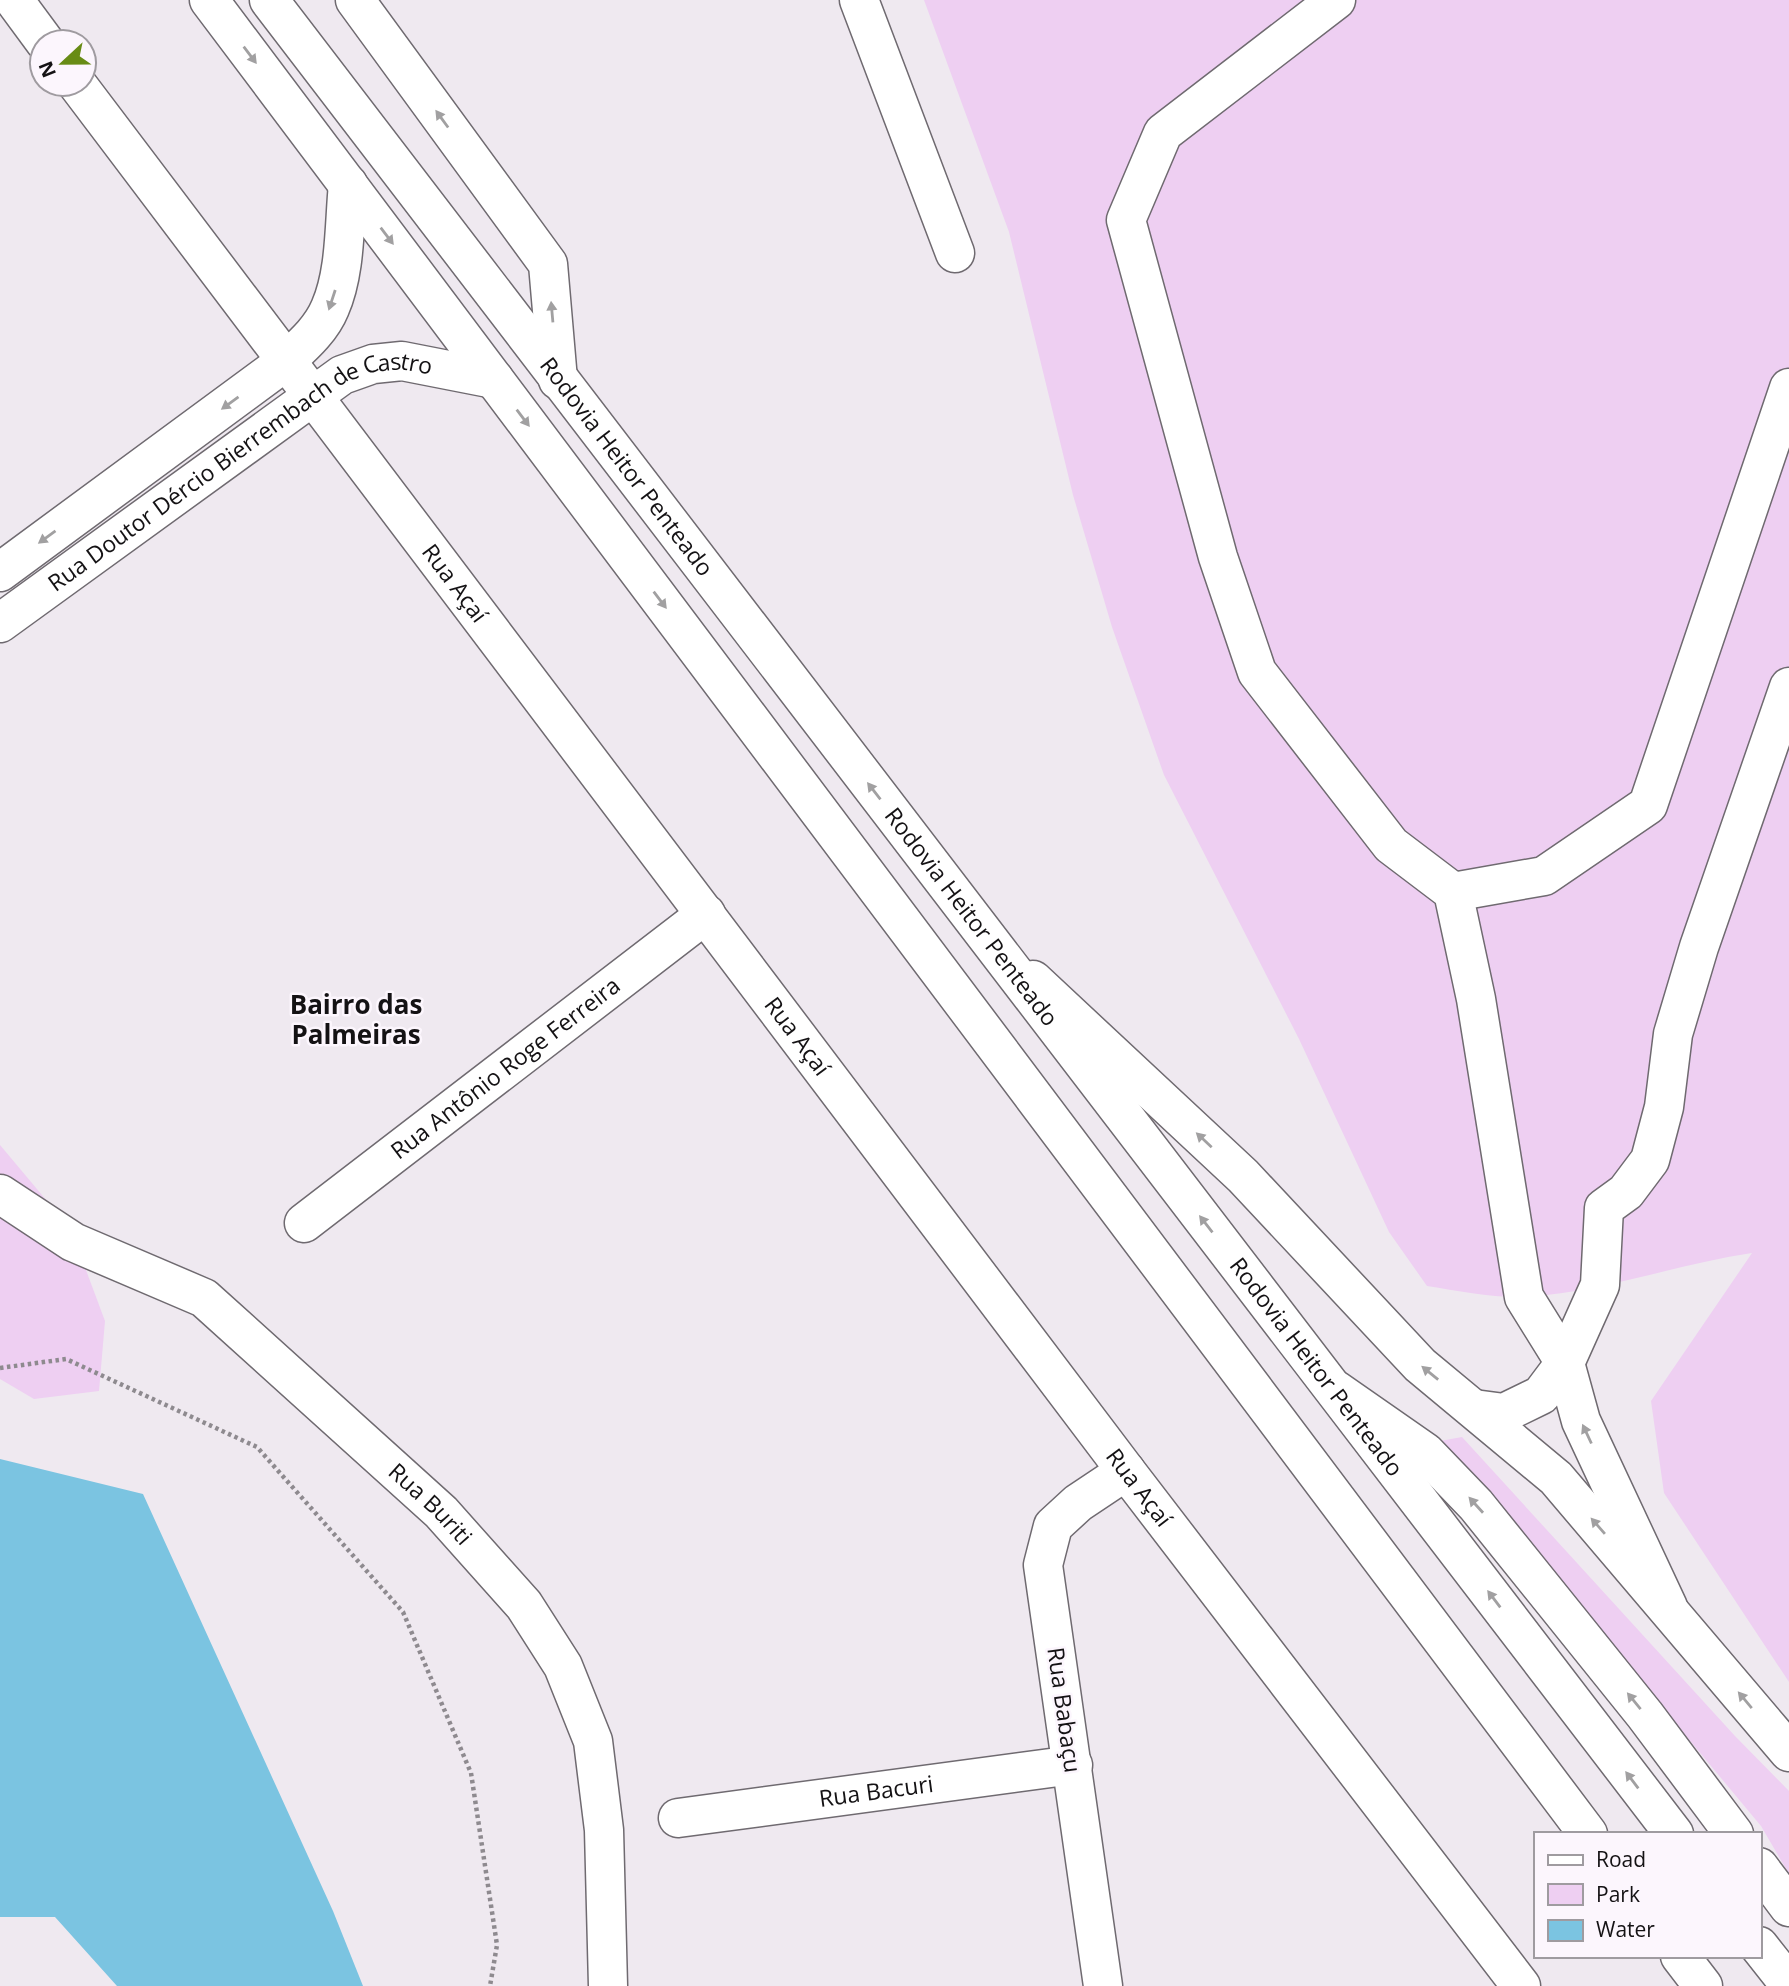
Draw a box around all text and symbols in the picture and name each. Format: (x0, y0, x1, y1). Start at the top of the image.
north arrow (28, 28, 98, 98)
one-way arrow (242, 45, 257, 63)
text: N (32, 57, 62, 81)
one-way arrow (435, 110, 449, 128)
one-way arrow (379, 227, 393, 245)
one-way arrow (326, 290, 337, 311)
one-way arrow (546, 300, 557, 322)
street label: Rua Doutor Dércio Bierrembach de Castro (41, 344, 435, 598)
street label: Rodovia Heitor Penteado (533, 350, 722, 582)
one-way arrow (221, 395, 239, 409)
one-way arrow (516, 409, 530, 427)
one-way arrow (38, 530, 56, 545)
street label: Rua Açaí (415, 537, 496, 630)
one-way arrow (653, 591, 667, 609)
one-way arrow (867, 782, 881, 800)
street label: Rodovia Heitor Penteado (878, 800, 1066, 1032)
street label: Rua Antônio Roge Ferreira (383, 969, 626, 1166)
district label: Bairro das Palmeiras (290, 986, 422, 1052)
street label: Rua Açaí (758, 990, 839, 1083)
one-way arrow (1196, 1132, 1213, 1148)
one-way arrow (1200, 1215, 1214, 1233)
street label: Rodovia Heitor Penteado (1223, 1250, 1411, 1482)
one-way arrow (1422, 1366, 1440, 1381)
one-way arrow (1582, 1424, 1593, 1444)
street label: Rua Açaí (1099, 1441, 1181, 1534)
street label: Rua Buriti (382, 1455, 480, 1551)
one-way arrow (1468, 1497, 1484, 1514)
one-way arrow (1591, 1518, 1606, 1535)
one-way arrow (1487, 1590, 1501, 1608)
street label: Rua Babaçu (1040, 1645, 1090, 1775)
one-way arrow (1738, 1691, 1753, 1708)
one-way arrow (1627, 1692, 1642, 1710)
street label: Rua Bacuri (817, 1767, 935, 1814)
one-way arrow (1625, 1771, 1640, 1789)
legend (1534, 1832, 1761, 1958)
text: Road (1596, 1845, 1646, 1873)
text: Park (1596, 1880, 1640, 1908)
text: Water (1596, 1915, 1655, 1943)

